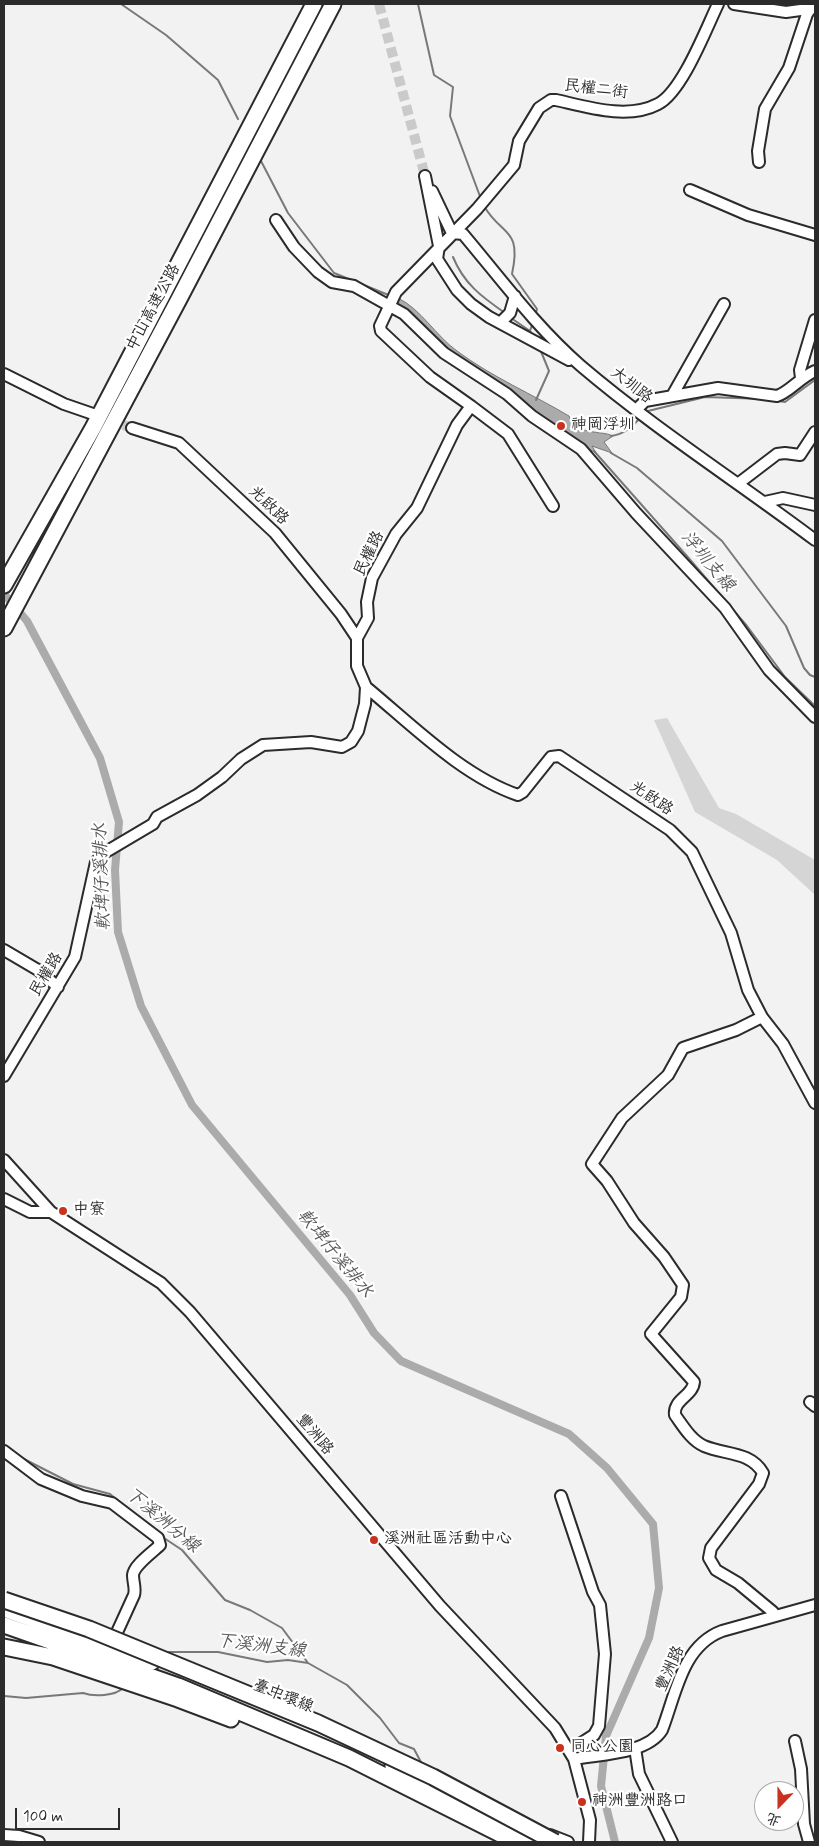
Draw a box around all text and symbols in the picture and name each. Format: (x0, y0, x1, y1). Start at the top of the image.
street label: 民權二街 (563, 77, 629, 103)
street label: 中山高速公路 (123, 261, 185, 355)
street label: 大圳路 (606, 364, 656, 408)
place label: 神岡浮圳 (571, 416, 635, 436)
marker: 神岡浮圳 (555, 420, 567, 432)
street label: 光啟路 (244, 482, 292, 530)
water label: 浮圳支線 (676, 527, 738, 597)
street label: 民權路 (351, 528, 389, 580)
street label: 光啟路 (626, 778, 676, 820)
water label: 軟埤仔溪排水 (90, 823, 116, 931)
street label: 民權路 (26, 949, 68, 1001)
place label: 中寮 (73, 1201, 105, 1221)
marker: 中寮 (57, 1205, 69, 1217)
water label: 軟埤仔溪排水 (292, 1205, 376, 1303)
street label: 豐洲路 (291, 1410, 337, 1460)
water label: 下溪洲分線 (121, 1484, 203, 1558)
place label: 溪洲社區活動中心 (384, 1530, 512, 1550)
marker: 溪洲社區活動中心 (368, 1534, 380, 1546)
water label: 下溪洲支線 (215, 1631, 307, 1663)
street label: 豐洲路 (652, 1643, 690, 1695)
street label: 臺中環線 (250, 1676, 316, 1718)
place label: 同心公園 (570, 1738, 634, 1758)
marker: 同心公園 (554, 1742, 566, 1754)
north arrow (754, 1781, 804, 1831)
place label: 神洲豐洲路口 (592, 1792, 688, 1812)
marker: 神洲豐洲路口 (576, 1796, 588, 1808)
scale bar (18, 1798, 122, 1830)
text: 100 m (23, 1807, 63, 1827)
text: 北 (764, 1808, 784, 1830)

